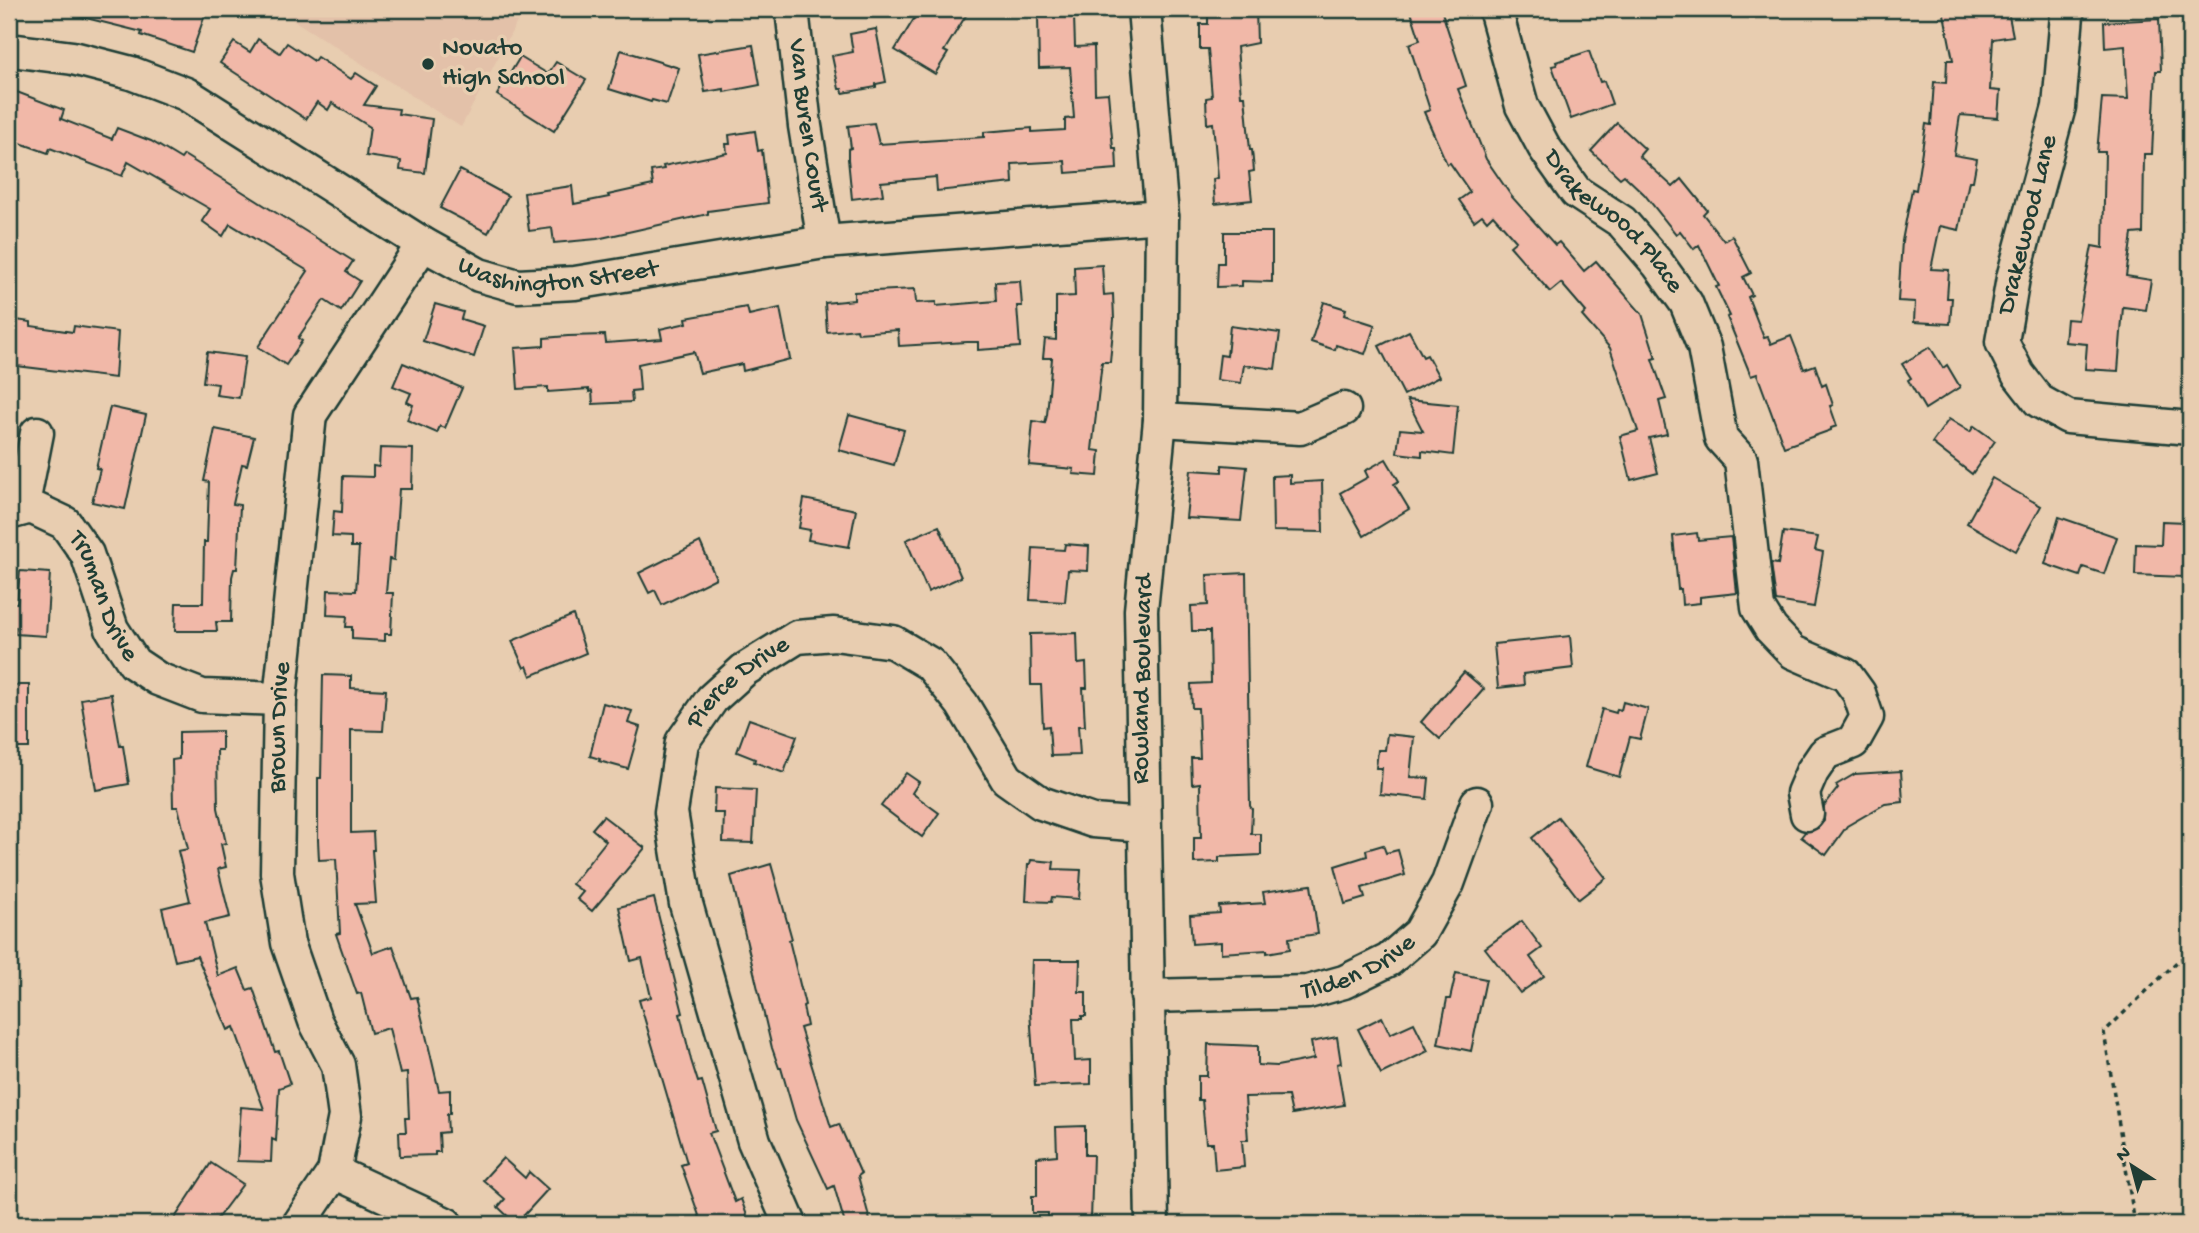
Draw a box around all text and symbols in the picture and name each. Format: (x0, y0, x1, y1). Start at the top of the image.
place label: Novato High School (442, 34, 565, 95)
street label: Van Buren Court (780, 36, 835, 216)
marker: Novato High School (420, 56, 436, 72)
street label: Drakewood Lane (1991, 131, 2066, 320)
street label: Drakewood Place (1534, 142, 1690, 300)
street label: Washington Street (451, 250, 663, 301)
street label: Truman Drive (59, 524, 145, 668)
street label: Rowland Boulevard (1127, 572, 1161, 784)
street label: Pierce Drive (680, 629, 796, 736)
street label: Brown Drive (263, 660, 299, 794)
street label: Tilden Drive (1299, 927, 1423, 1008)
north arrow (2098, 1132, 2168, 1202)
text: N (2112, 1142, 2136, 1168)

